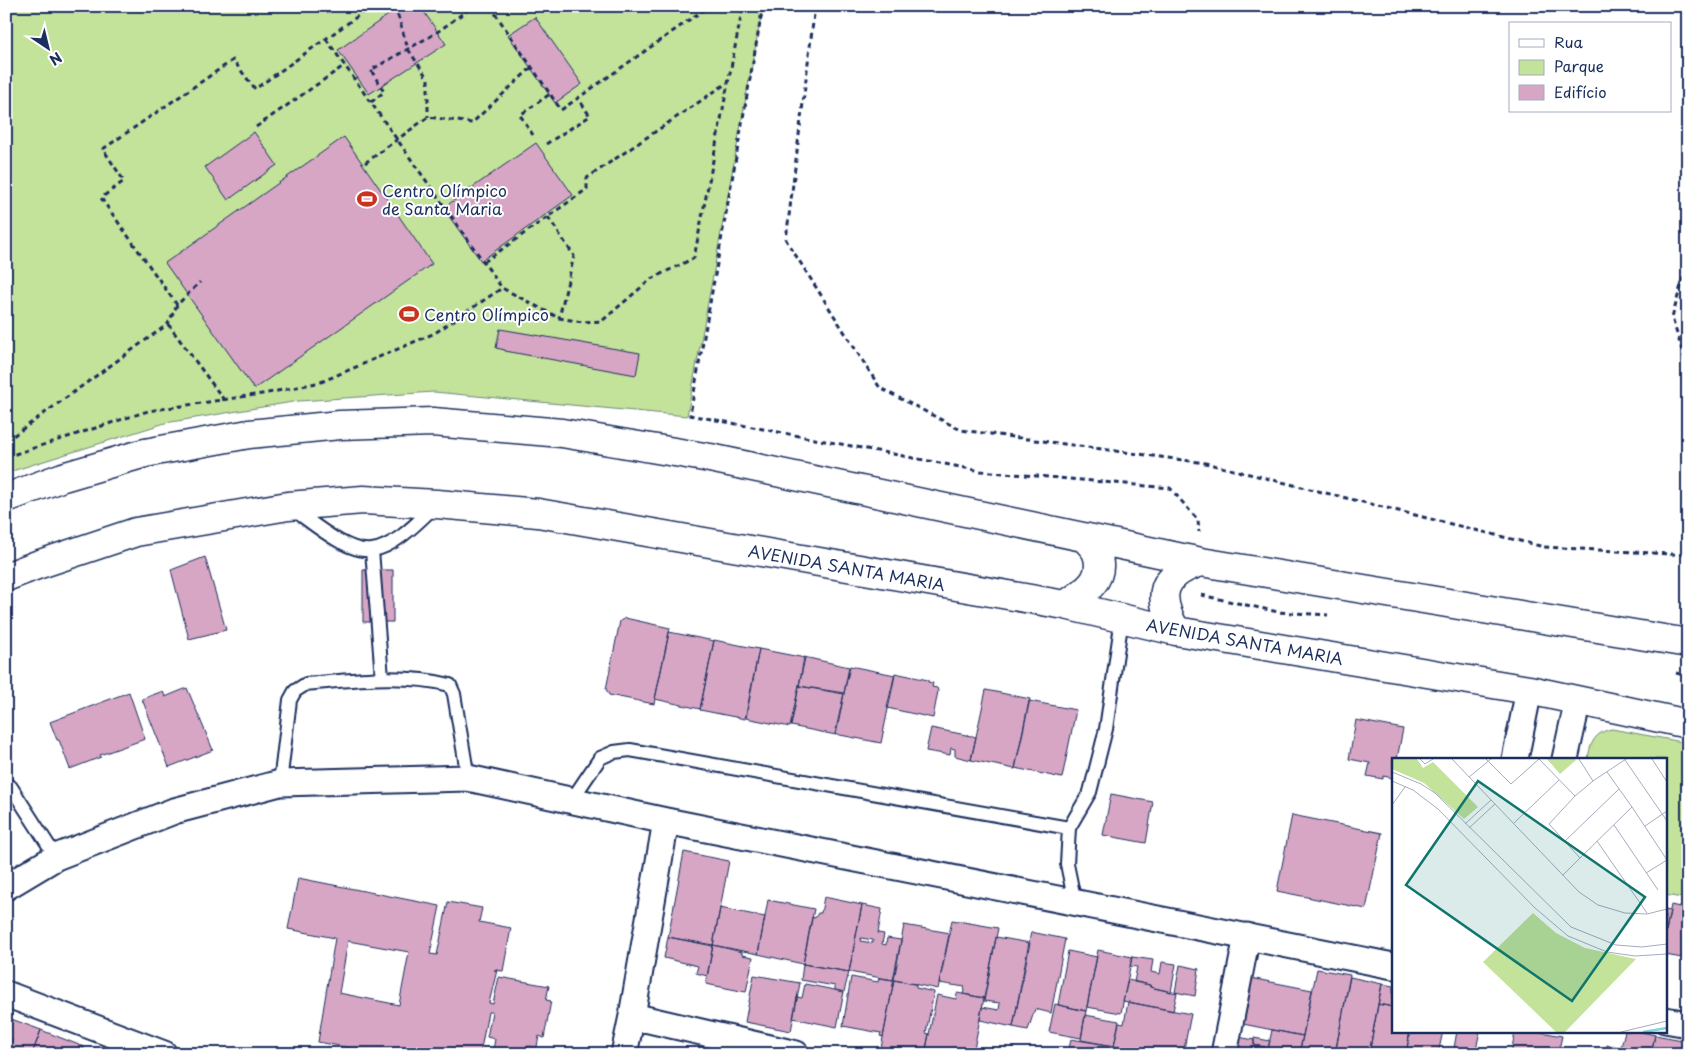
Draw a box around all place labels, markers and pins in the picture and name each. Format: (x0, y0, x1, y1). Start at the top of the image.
place label: Centro Olímpico de Santa Maria (382, 178, 507, 220)
sports icon: Centro Olímpico de Santa Maria (356, 188, 378, 210)
place label: Centro Olímpico (424, 302, 549, 326)
sports icon: Centro Olímpico (398, 303, 420, 325)

